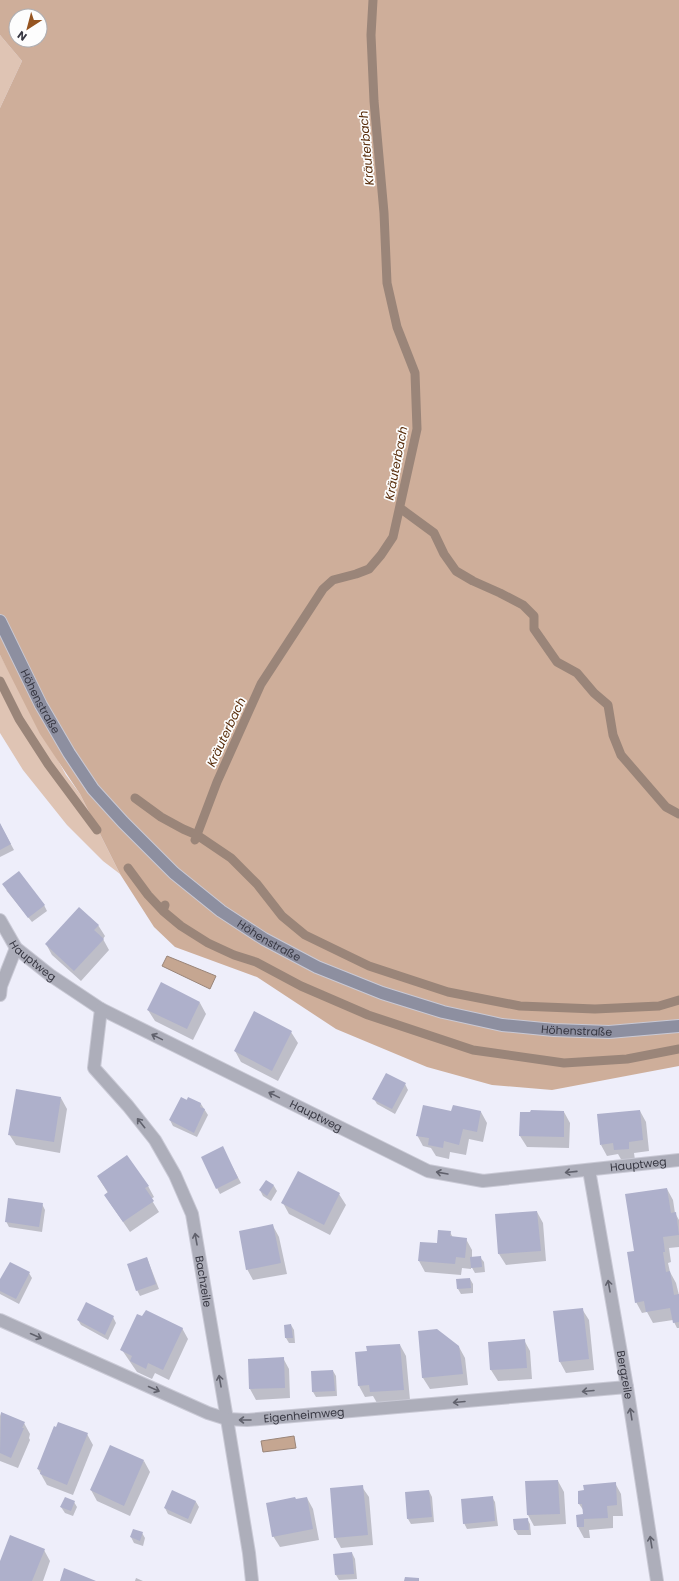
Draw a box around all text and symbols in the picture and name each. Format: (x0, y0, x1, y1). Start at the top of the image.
north arrow (8, 8, 48, 48)
text: N (14, 27, 30, 45)
water label: Kräuterbach (354, 110, 378, 186)
water label: Kräuterbach (381, 425, 411, 501)
street label: Höhenstraße (17, 666, 64, 737)
water label: Kräuterbach (202, 694, 250, 770)
street label: Höhenstraße (234, 916, 304, 965)
street label: Hauptweg (5, 937, 59, 985)
street label: Höhenstraße (540, 1021, 613, 1040)
one-way arrow (151, 1033, 163, 1040)
one-way arrow (268, 1091, 280, 1098)
street label: Hauptweg (287, 1096, 345, 1135)
one-way arrow (137, 1117, 146, 1128)
street label: Hauptweg (609, 1153, 667, 1175)
one-way arrow (565, 1168, 578, 1175)
one-way arrow (436, 1169, 449, 1177)
one-way arrow (192, 1233, 200, 1246)
street label: Bachzeile (191, 1254, 216, 1309)
one-way arrow (605, 1280, 613, 1293)
one-way arrow (29, 1333, 41, 1340)
street label: Bergzeile (613, 1349, 637, 1401)
one-way arrow (216, 1375, 224, 1388)
one-way arrow (148, 1386, 160, 1393)
one-way arrow (582, 1387, 595, 1394)
one-way arrow (453, 1398, 466, 1406)
street label: Eigenheimweg (263, 1404, 345, 1427)
one-way arrow (627, 1408, 635, 1421)
one-way arrow (239, 1416, 252, 1424)
one-way arrow (647, 1536, 655, 1549)

